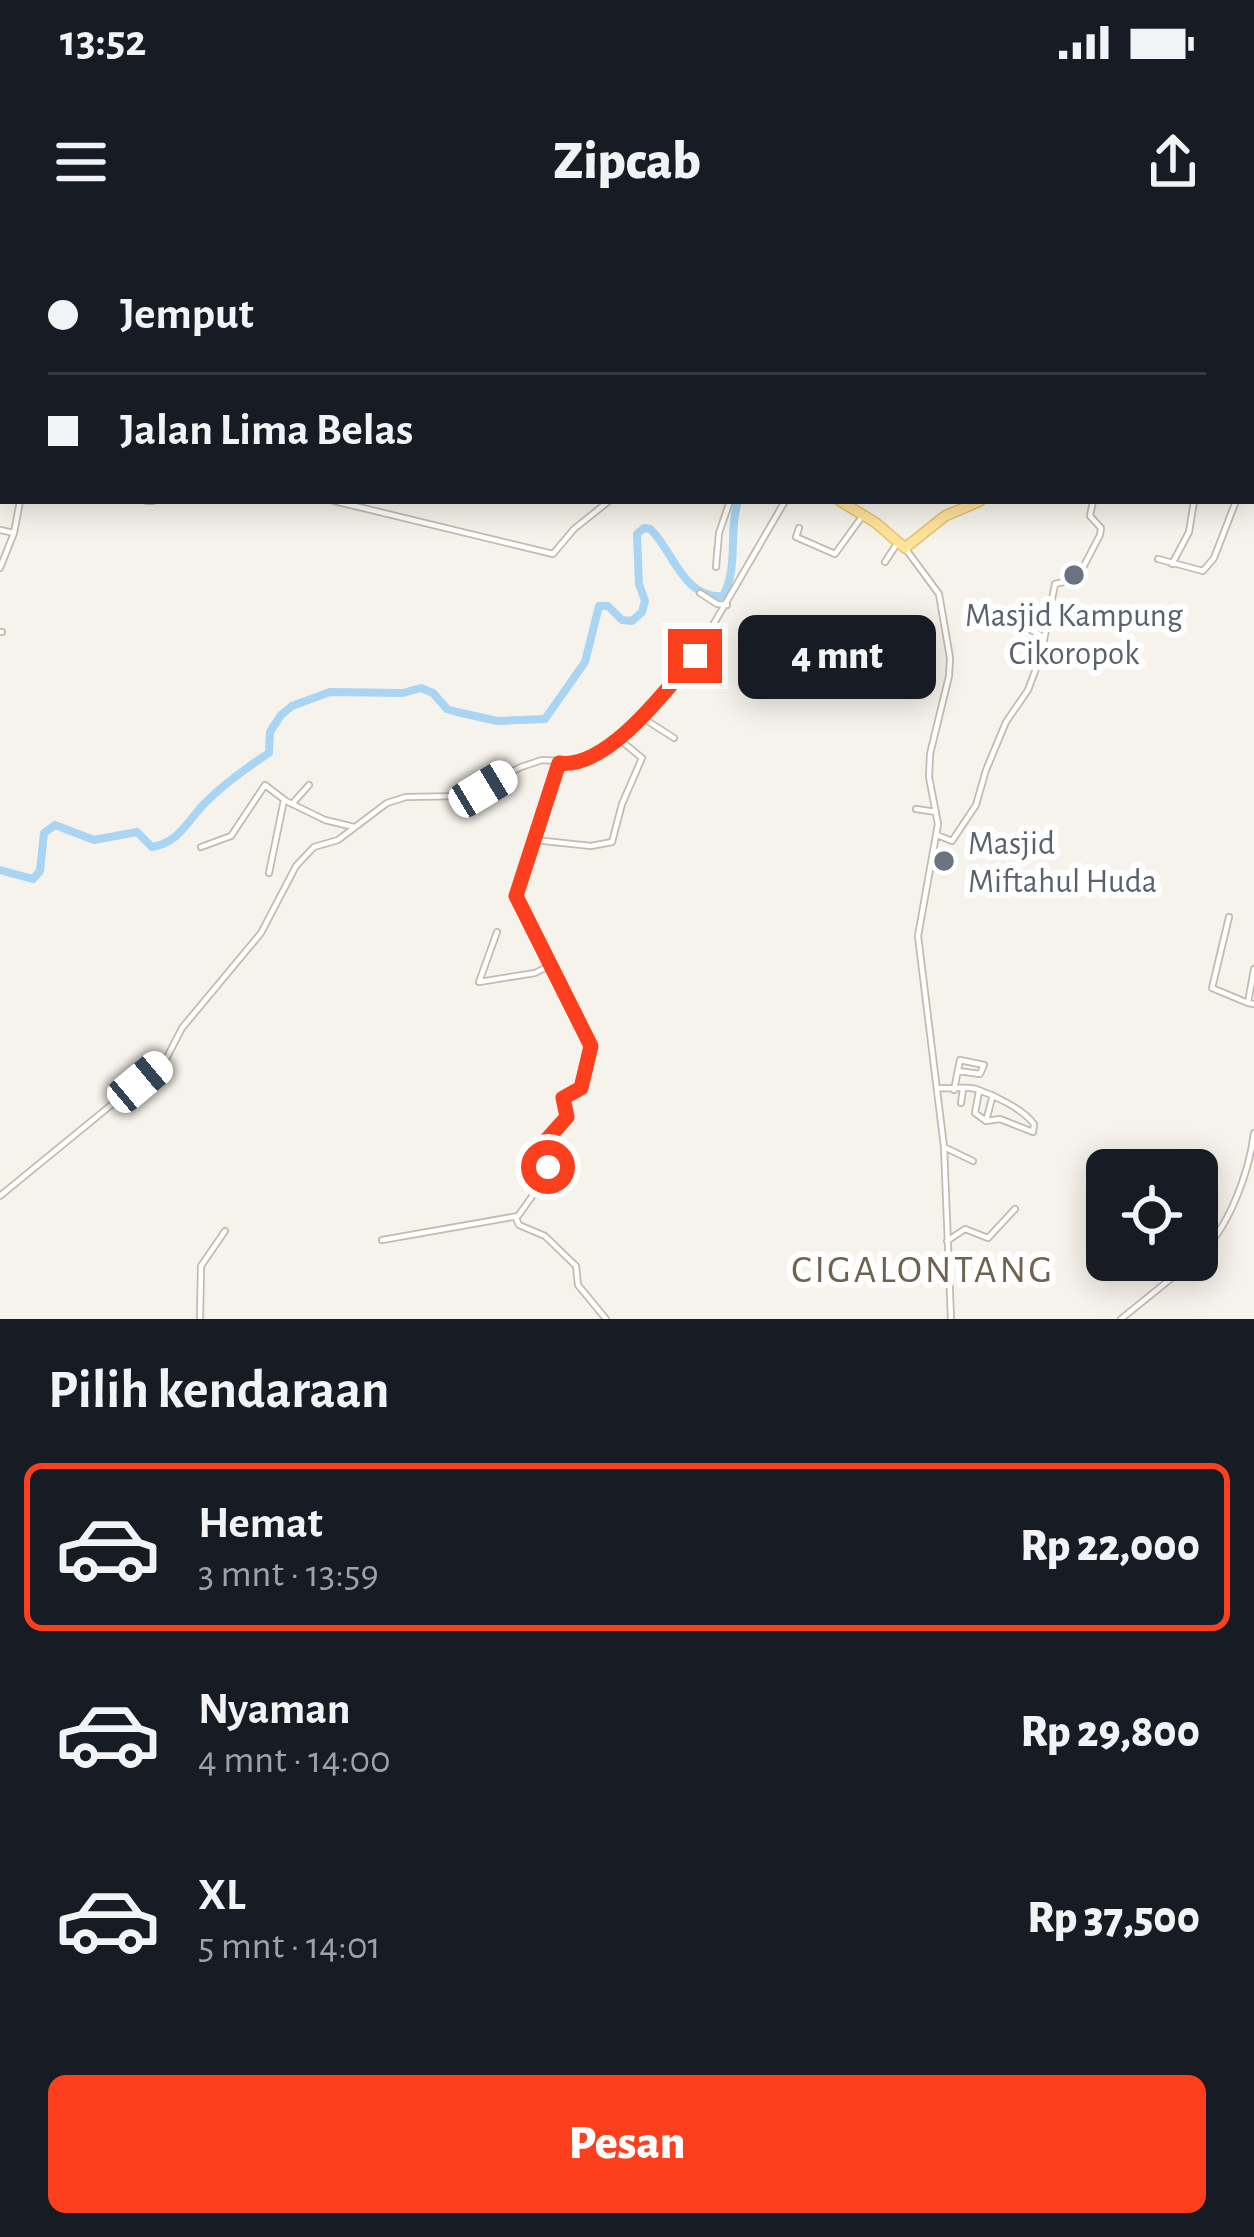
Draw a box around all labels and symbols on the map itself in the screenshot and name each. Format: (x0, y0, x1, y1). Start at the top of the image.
marker: Masjid Kampung Cikoropok (1061, 562, 1087, 588)
place label: Masjid Kampung Cikoropok (965, 600, 1183, 671)
callout: 4 mnt (737, 614, 935, 698)
route end (668, 629, 722, 683)
car (443, 755, 523, 823)
place label: Masjid Miftahul Huda (968, 828, 1157, 899)
marker: Masjid Miftahul Huda (931, 848, 957, 874)
car (101, 1045, 179, 1119)
route start (521, 1140, 575, 1194)
district label: CIGALONTANG (791, 1251, 1055, 1290)

